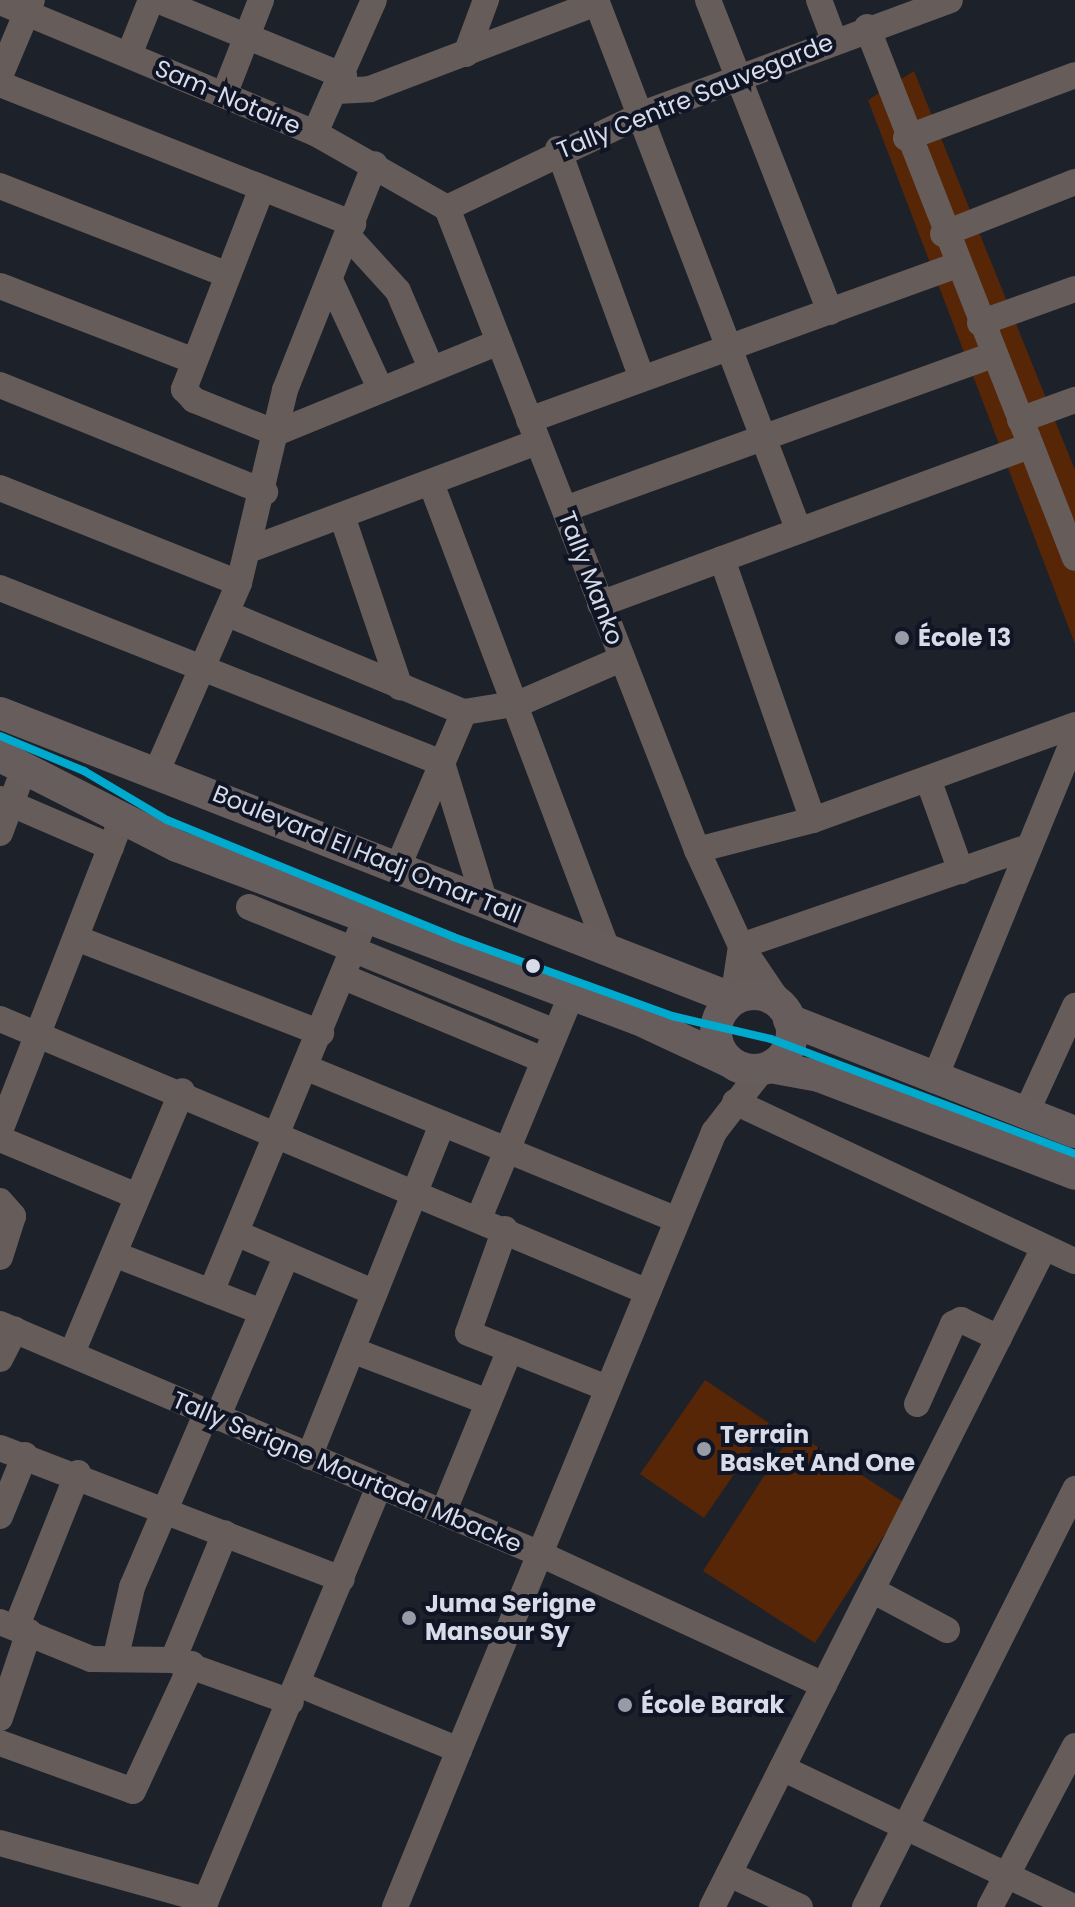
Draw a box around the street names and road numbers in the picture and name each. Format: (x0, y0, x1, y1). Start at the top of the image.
street label: Tally Centre Sauvegarde (553, 27, 837, 165)
street label: Sam-Notaire (151, 53, 305, 141)
street label: Tally Manko (552, 507, 630, 649)
street label: Boulevard El Hadj Omar Tall (209, 779, 525, 929)
street label: Tally Serigne Mourtada Mbacke (168, 1385, 526, 1559)

